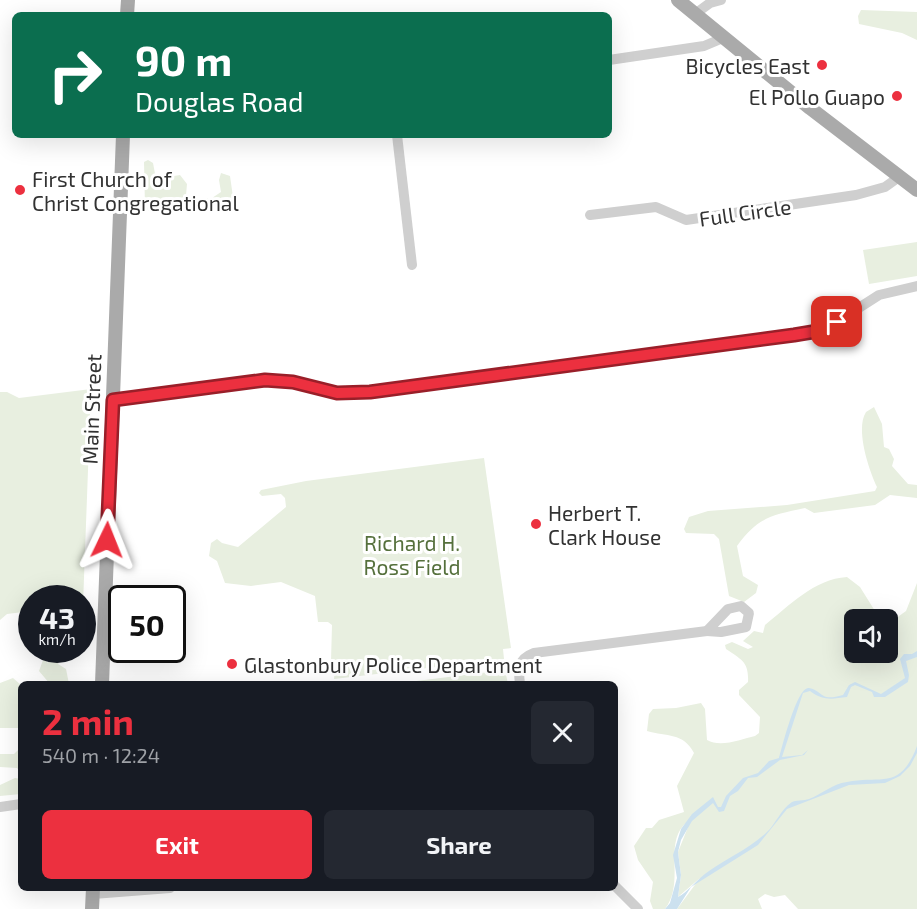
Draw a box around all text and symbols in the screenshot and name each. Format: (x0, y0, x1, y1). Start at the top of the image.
text: 90 m (135, 34, 232, 84)
icon: right (36, 36, 114, 114)
place label: Bicycles East (685, 53, 810, 78)
marker: Bicycles East (815, 58, 829, 72)
place label: El Pollo Guapo (749, 84, 885, 109)
text: Douglas Road (135, 85, 303, 117)
marker: El Pollo Guapo (890, 89, 904, 103)
place label: First Church of Christ Congregational (32, 166, 239, 215)
marker: First Church of Christ Congregational (13, 183, 27, 197)
street label: Full Circle (697, 193, 793, 231)
pin (811, 296, 862, 347)
icon: arrive (820, 305, 853, 338)
street label: Main Street (77, 353, 105, 465)
place label: Herbert T. Clark House (548, 500, 661, 549)
position arrow (75, 508, 139, 572)
marker: Herbert T. Clark House (529, 517, 543, 531)
park label: Richard H. Ross Field (364, 530, 460, 579)
speed limit sign: 50 (108, 585, 186, 663)
text: 43 (39, 599, 75, 635)
map controls (844, 609, 898, 663)
button: sound (844, 609, 898, 663)
text: km/h (38, 630, 76, 648)
place label: Glastonbury Police Department (244, 652, 542, 677)
marker: Glastonbury Police Department (225, 657, 239, 671)
text: 2 min (42, 699, 134, 742)
button: close (531, 701, 594, 764)
text: 540 m · 12:24 (42, 743, 160, 767)
button: Exit (42, 810, 312, 879)
button: Share (324, 810, 594, 879)

